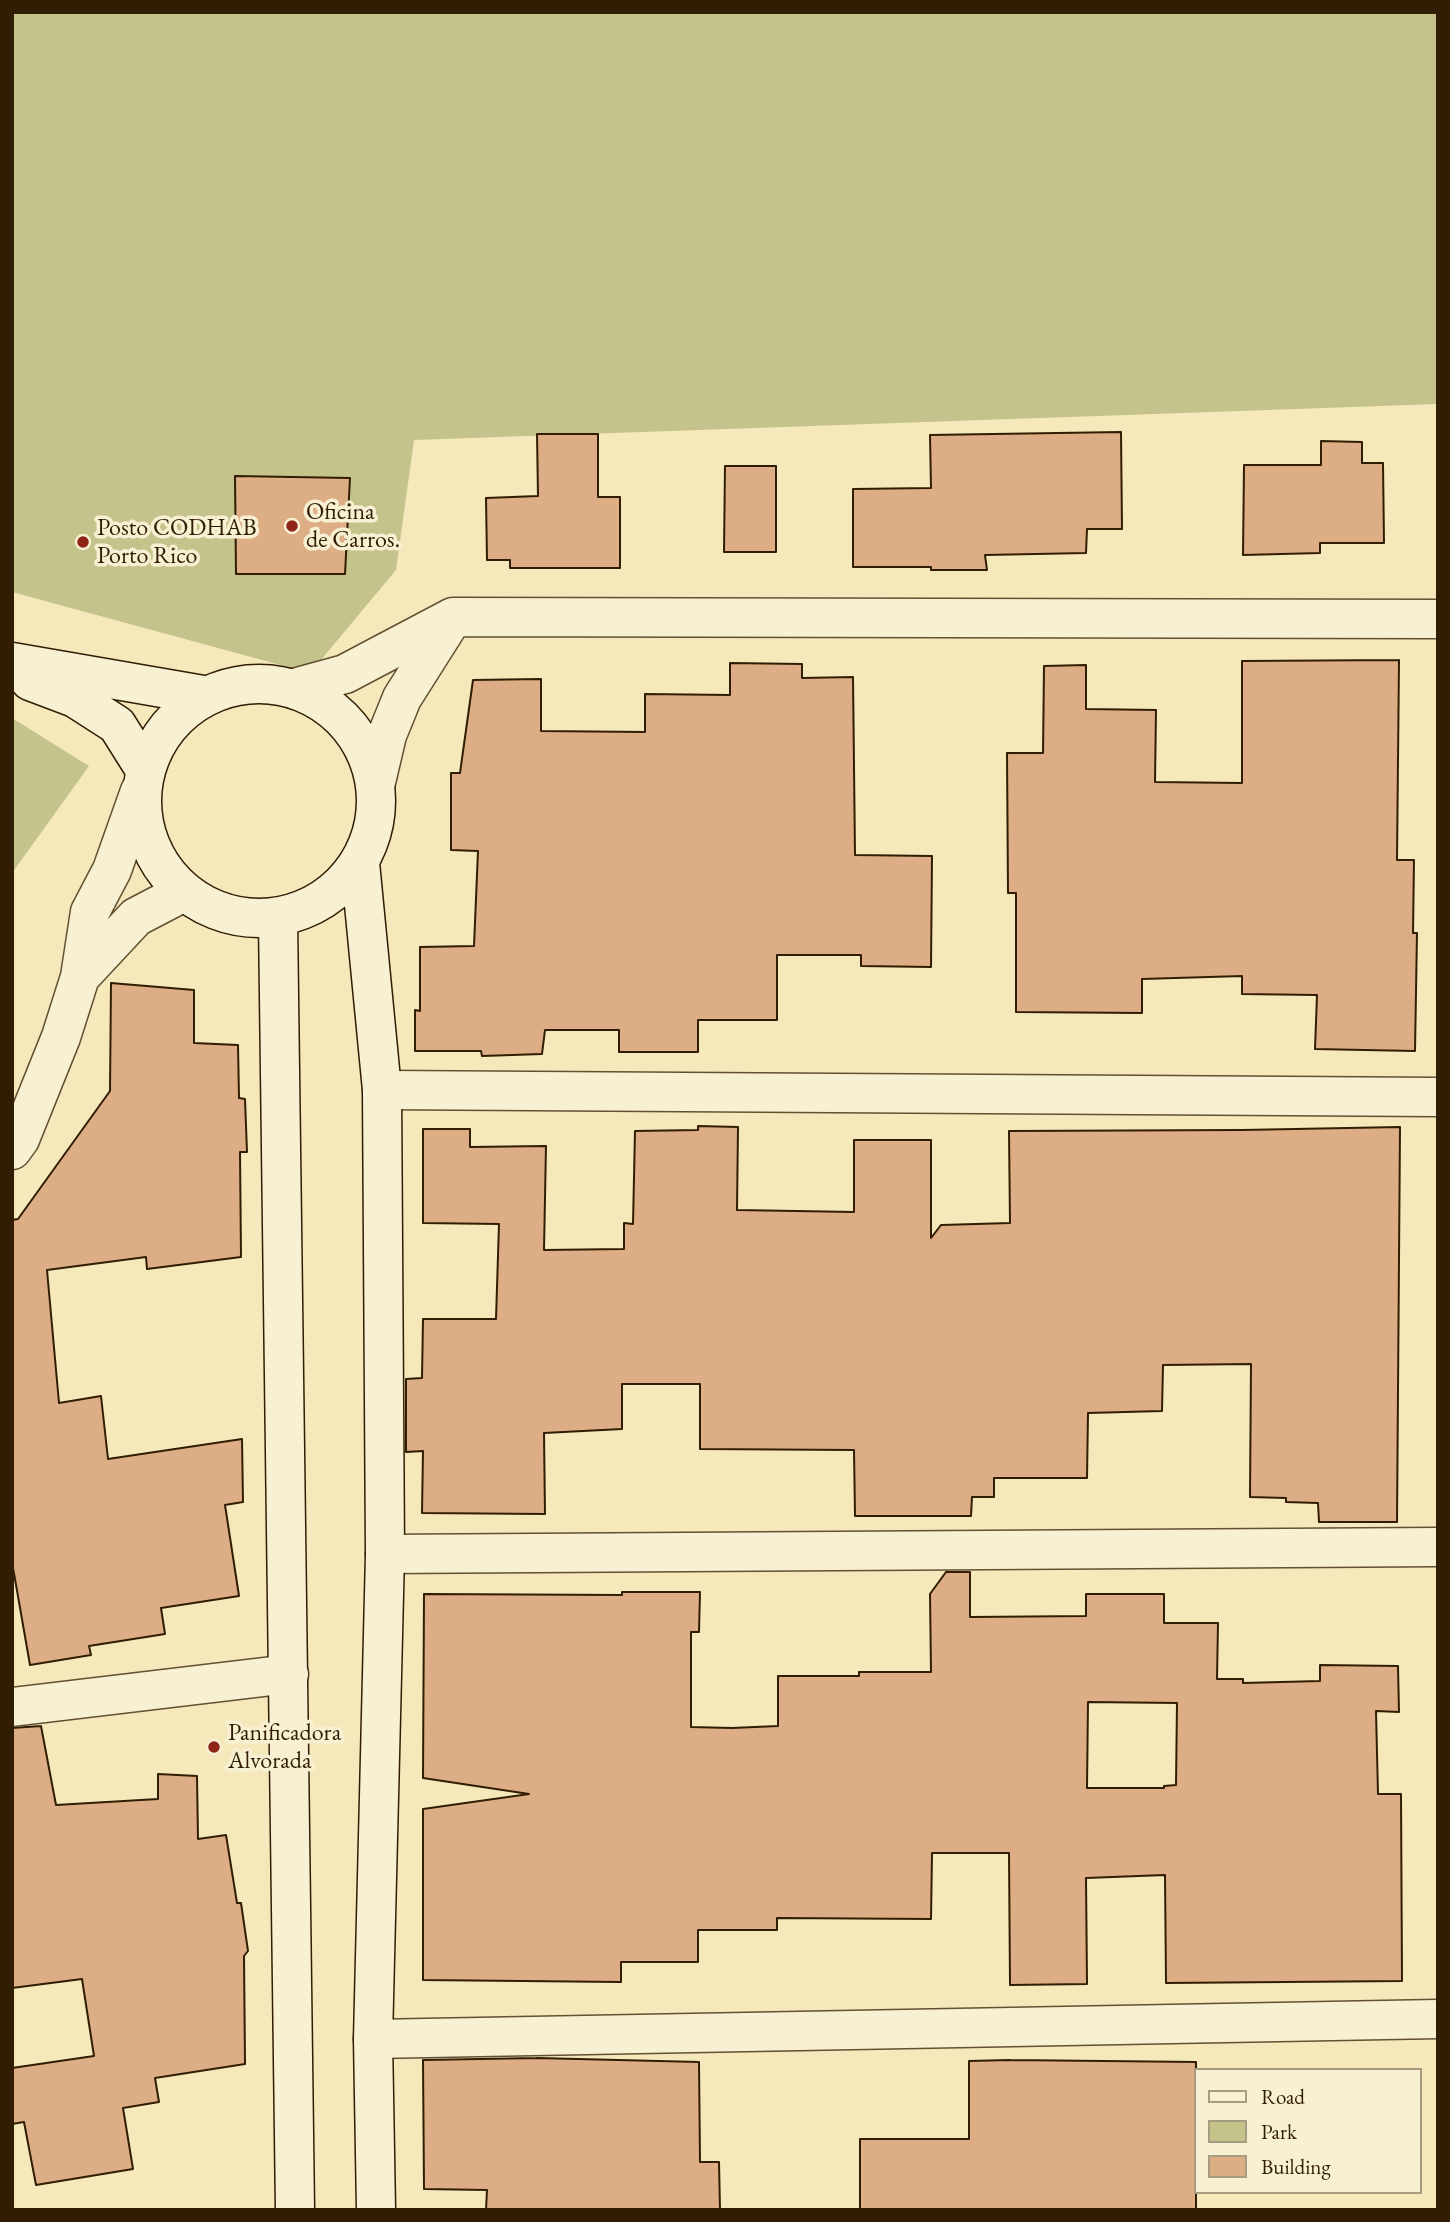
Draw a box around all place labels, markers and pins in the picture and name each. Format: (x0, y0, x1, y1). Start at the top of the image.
place label: Oficina de Carros. (306, 498, 400, 554)
place label: Posto CODHAB Porto Rico (97, 514, 256, 570)
marker: Oficina de Carros. (284, 518, 300, 534)
marker: Posto CODHAB Porto Rico (75, 534, 91, 550)
place label: Panificadora Alvorada (228, 1719, 341, 1775)
marker: Panificadora Alvorada (206, 1739, 222, 1755)

